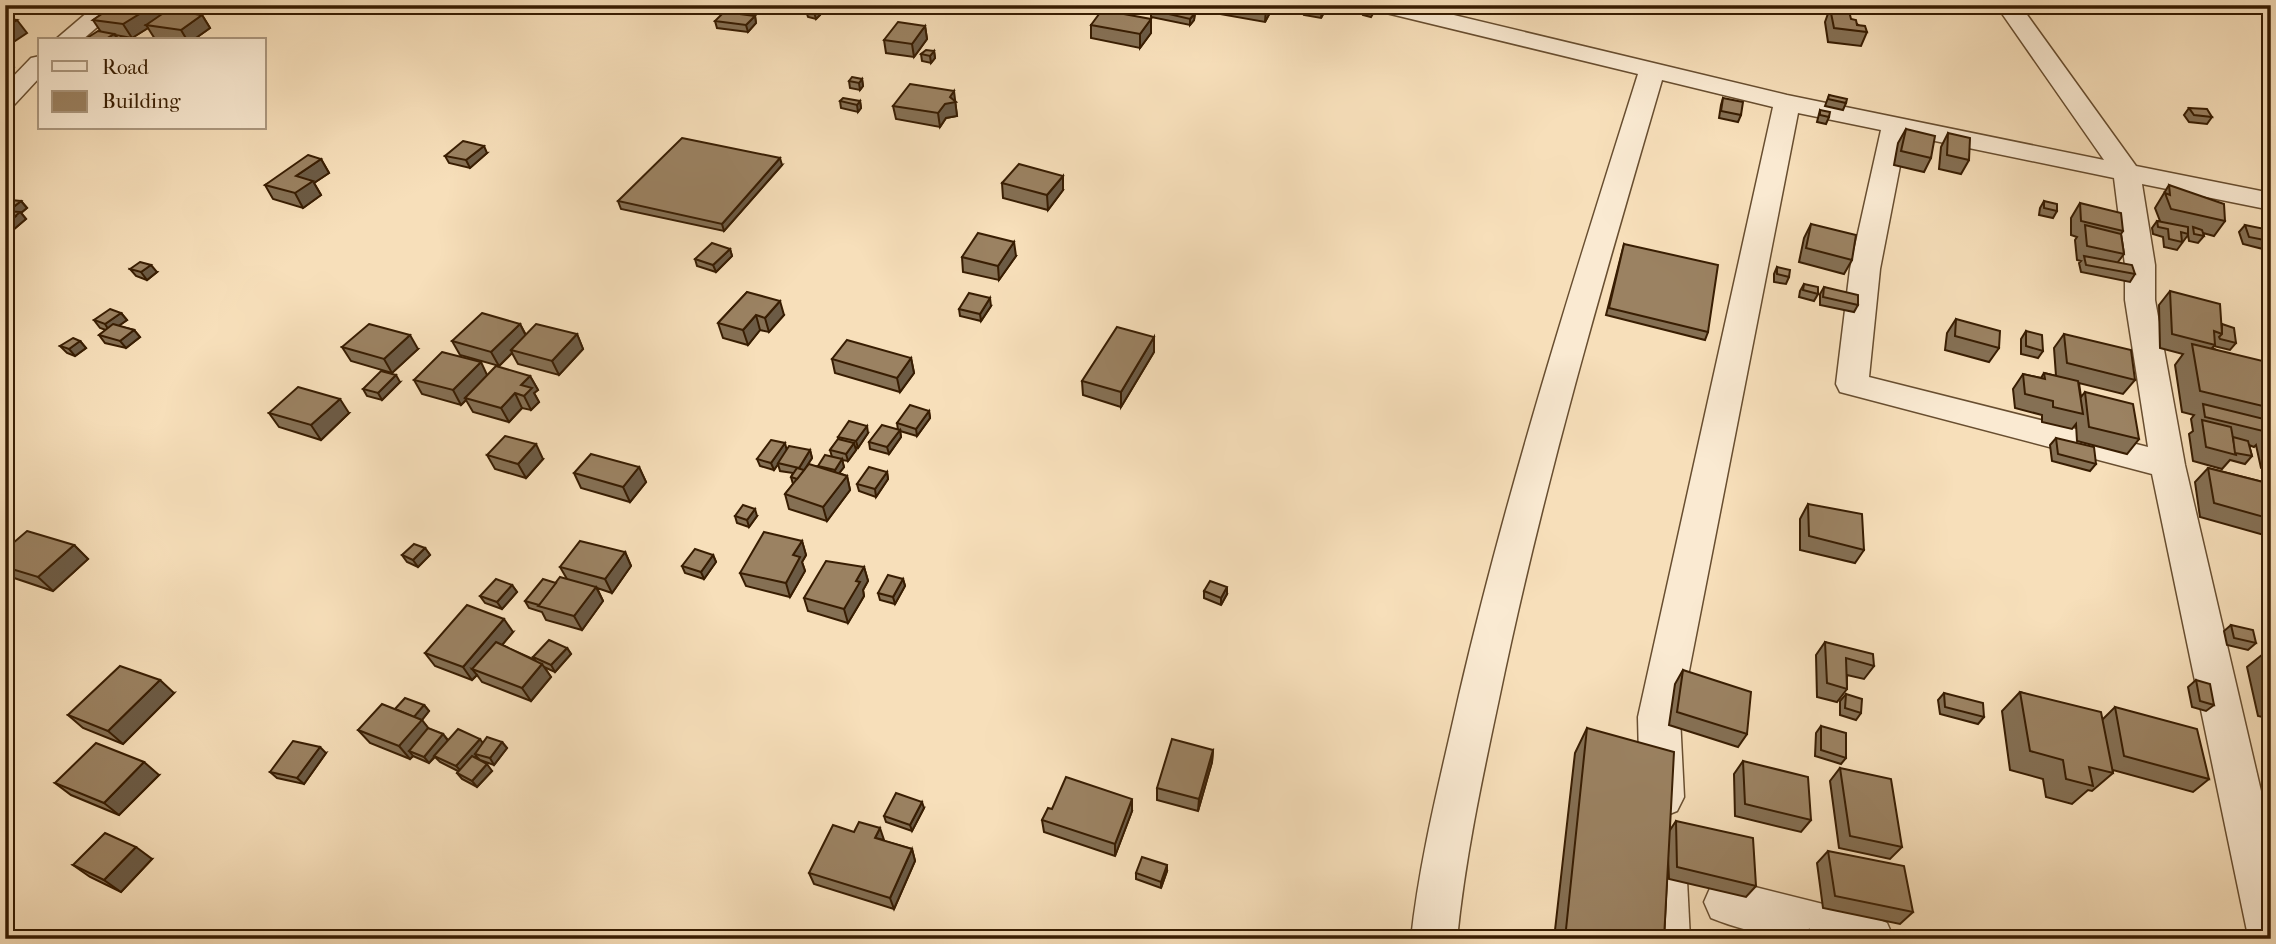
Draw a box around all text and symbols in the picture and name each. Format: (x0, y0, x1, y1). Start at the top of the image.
legend (38, 38, 266, 130)
text: Road (102, 55, 149, 79)
text: Building (102, 89, 181, 113)

